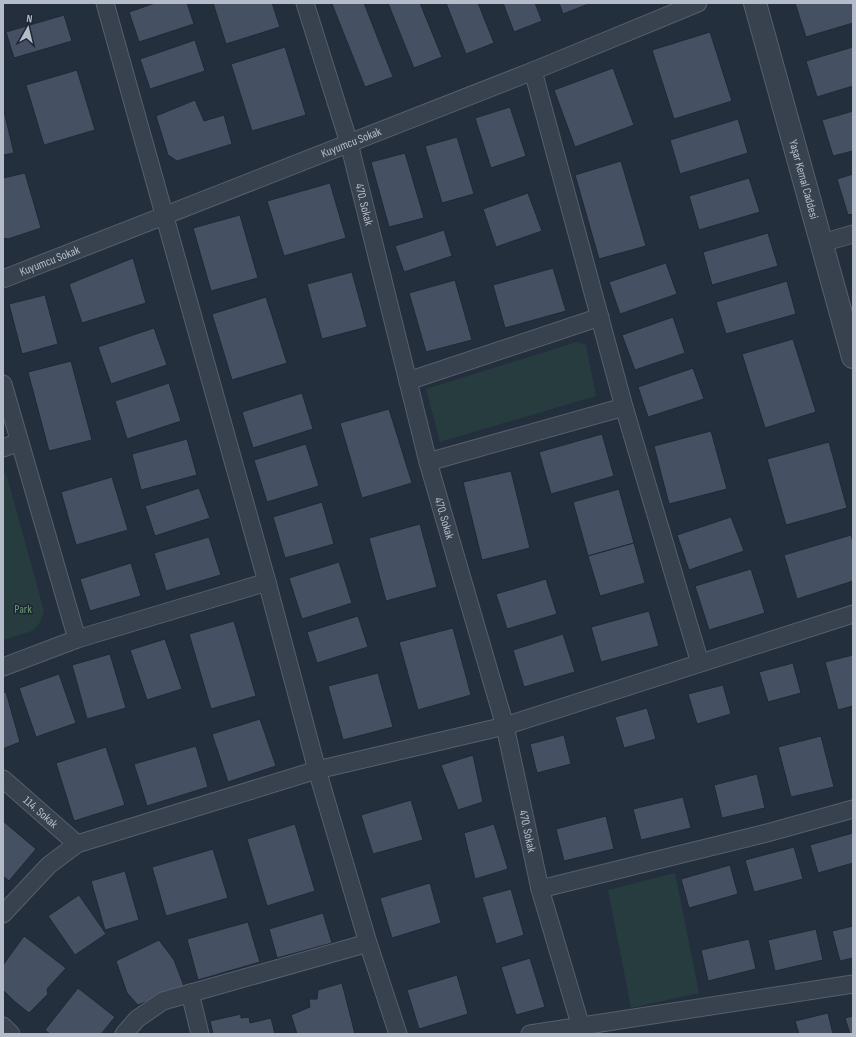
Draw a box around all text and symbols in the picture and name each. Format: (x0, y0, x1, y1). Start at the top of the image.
north arrow (8, 8, 48, 48)
text: N (26, 12, 33, 25)
street label: Kuyumcu Sokak (319, 124, 384, 161)
street label: Yaşar Kemal Caddesi (786, 138, 822, 221)
street label: 470. Sokak (352, 182, 377, 227)
street label: Kuyumcu Sokak (17, 242, 82, 279)
street label: 470. Sokak (431, 496, 458, 541)
park label: Park (14, 602, 32, 617)
street label: 114. Sokak (20, 793, 61, 832)
street label: 470. Sokak (516, 809, 540, 854)

